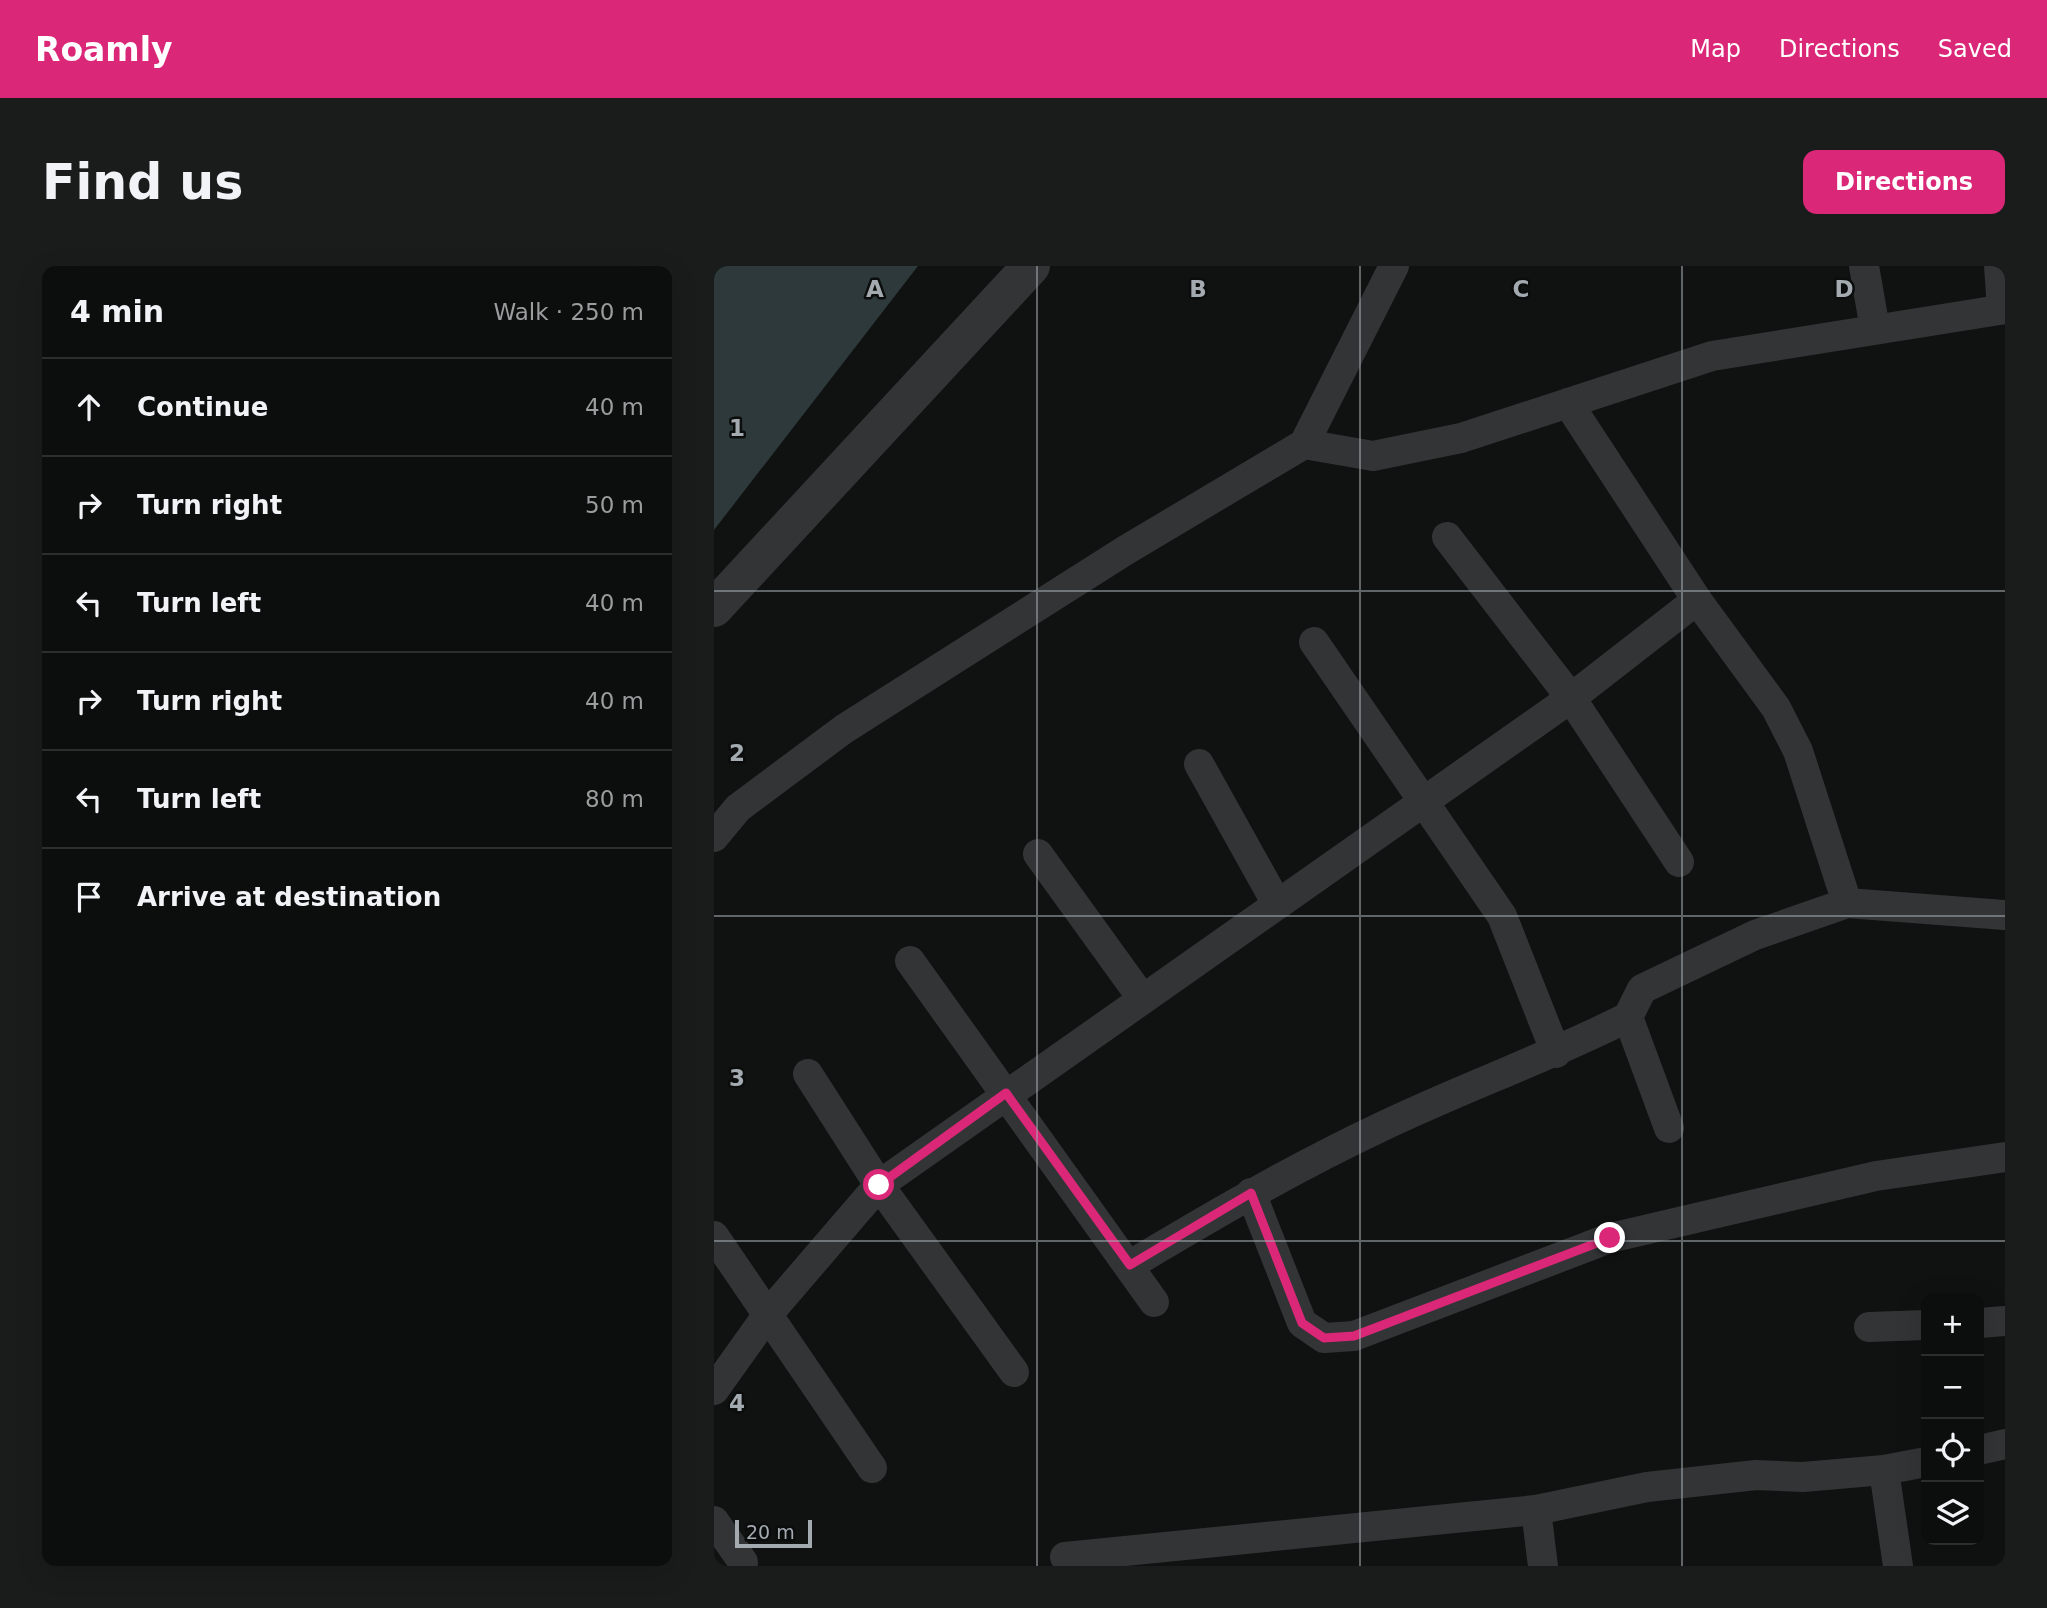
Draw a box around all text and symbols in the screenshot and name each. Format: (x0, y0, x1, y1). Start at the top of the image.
text: Roamly (35, 30, 173, 69)
text: Map (1690, 35, 1741, 63)
text: Directions (1779, 35, 1900, 63)
text: Saved (1938, 35, 2012, 63)
button: Directions (1803, 150, 2005, 214)
text: Find us (42, 154, 243, 211)
text: A (866, 276, 884, 302)
text: B (1189, 276, 1207, 302)
text: C (1513, 276, 1529, 302)
text: D (1834, 276, 1854, 302)
text: 4 min (70, 294, 164, 329)
text: Walk · 250 m (493, 299, 644, 325)
icon: ahead (70, 388, 108, 426)
text: Continue (137, 392, 268, 422)
text: 40 m (585, 394, 644, 420)
text: 1 (729, 415, 745, 441)
icon: right (70, 486, 108, 524)
text: Turn right (137, 490, 282, 520)
text: 50 m (585, 492, 644, 518)
icon: left (70, 584, 108, 622)
text: Turn left (137, 588, 261, 618)
text: 40 m (585, 590, 644, 616)
icon: right (70, 682, 108, 720)
text: Turn right (137, 686, 282, 716)
text: 40 m (585, 688, 644, 714)
text: 2 (729, 740, 745, 766)
icon: left (70, 780, 108, 818)
text: Turn left (137, 784, 261, 814)
text: 80 m (585, 786, 644, 812)
icon: arrive (70, 878, 108, 916)
text: Arrive at destination (137, 882, 441, 912)
text: 3 (729, 1065, 745, 1091)
route start (863, 1169, 894, 1200)
route end (1594, 1222, 1625, 1253)
map controls (1921, 1293, 1984, 1545)
button: + (1921, 1293, 1984, 1356)
button: − (1921, 1356, 1984, 1419)
text: 4 (729, 1390, 745, 1416)
button: locate (1921, 1419, 1984, 1482)
button: layers (1921, 1482, 1984, 1545)
scale bar (735, 1517, 812, 1549)
text: 20 m (746, 1521, 795, 1543)

